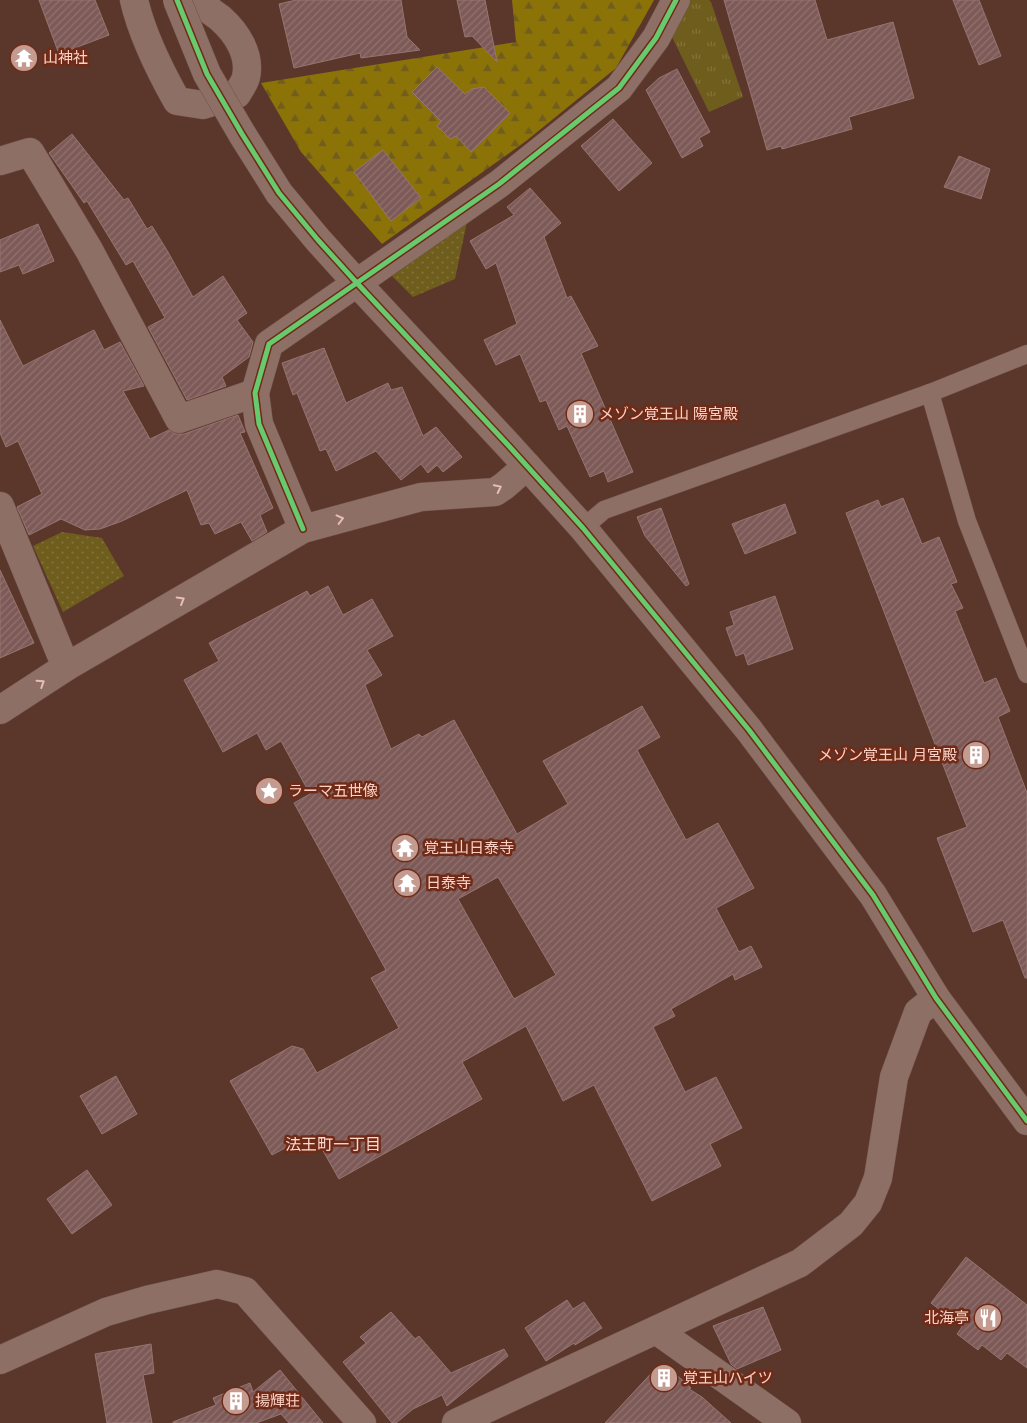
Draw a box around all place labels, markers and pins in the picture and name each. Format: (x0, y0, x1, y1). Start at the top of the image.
temple icon: 山神社 (9, 43, 39, 73)
place label: 山神社 (43, 48, 88, 67)
building icon: メゾン覚王山 陽宮殿 (565, 399, 595, 429)
place label: メゾン覚王山 陽宮殿 (599, 404, 738, 423)
building icon: メゾン覚王山 月宮殿 (961, 740, 991, 770)
place label: メゾン覚王山 月宮殿 (818, 745, 957, 764)
place icon: ラーマ五世像 (254, 776, 284, 806)
place label: ラーマ五世像 (288, 781, 378, 800)
temple icon: 覚王山日泰寺 (390, 833, 420, 863)
place label: 覚王山日泰寺 (424, 838, 514, 857)
temple icon: 日泰寺 (392, 868, 422, 898)
place label: 日泰寺 (426, 873, 471, 892)
restaurant icon: 北海亭 (973, 1303, 1003, 1333)
place label: 北海亭 (924, 1308, 969, 1327)
building icon: 覚王山ハイツ (649, 1363, 679, 1393)
place label: 覚王山ハイツ (683, 1368, 773, 1387)
building icon: 揚輝荘 (221, 1386, 251, 1416)
place label: 揚輝荘 (255, 1391, 300, 1410)

